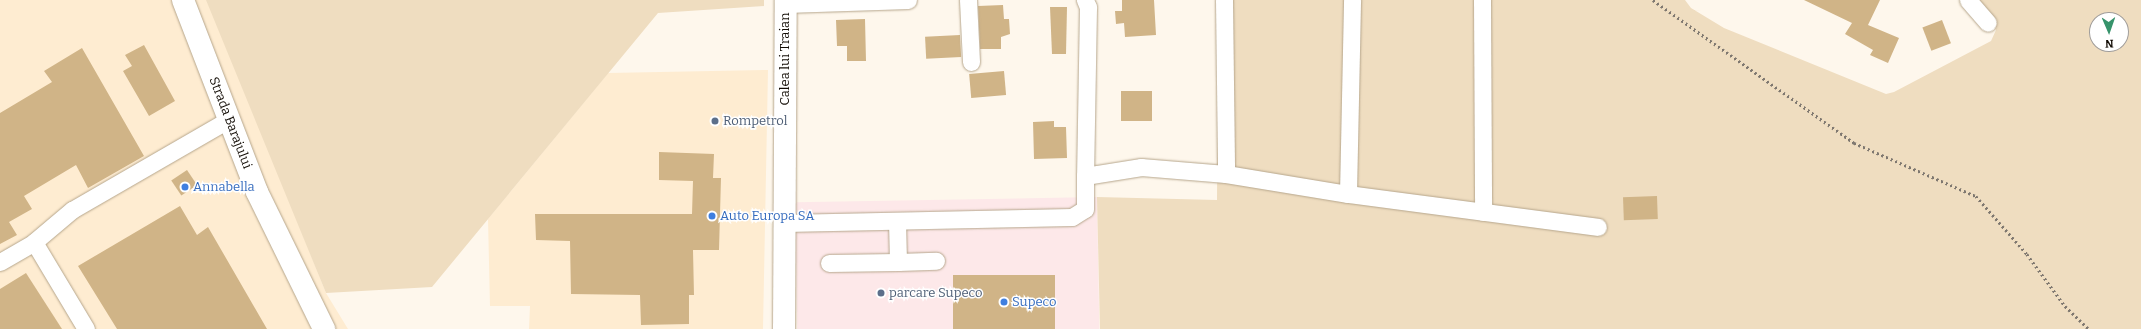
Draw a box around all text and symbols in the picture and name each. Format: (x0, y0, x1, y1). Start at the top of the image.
north arrow (2089, 12, 2129, 52)
street label: Calea lui Traian (777, 13, 793, 105)
text: N (2105, 37, 2114, 50)
street label: Strada Barajului (205, 75, 255, 171)
place label: Rompetrol (723, 113, 787, 129)
marker: Rompetrol (710, 116, 720, 126)
place label: Annabella (193, 179, 255, 195)
marker: Annabella (180, 182, 190, 192)
place label: Auto Europa SA (720, 208, 814, 224)
marker: Auto Europa SA (707, 211, 717, 221)
place label: parcare Supeco (889, 285, 982, 301)
marker: parcare Supeco (876, 288, 886, 298)
place label: Supeco (1012, 294, 1056, 310)
marker: Supeco (999, 297, 1009, 307)

